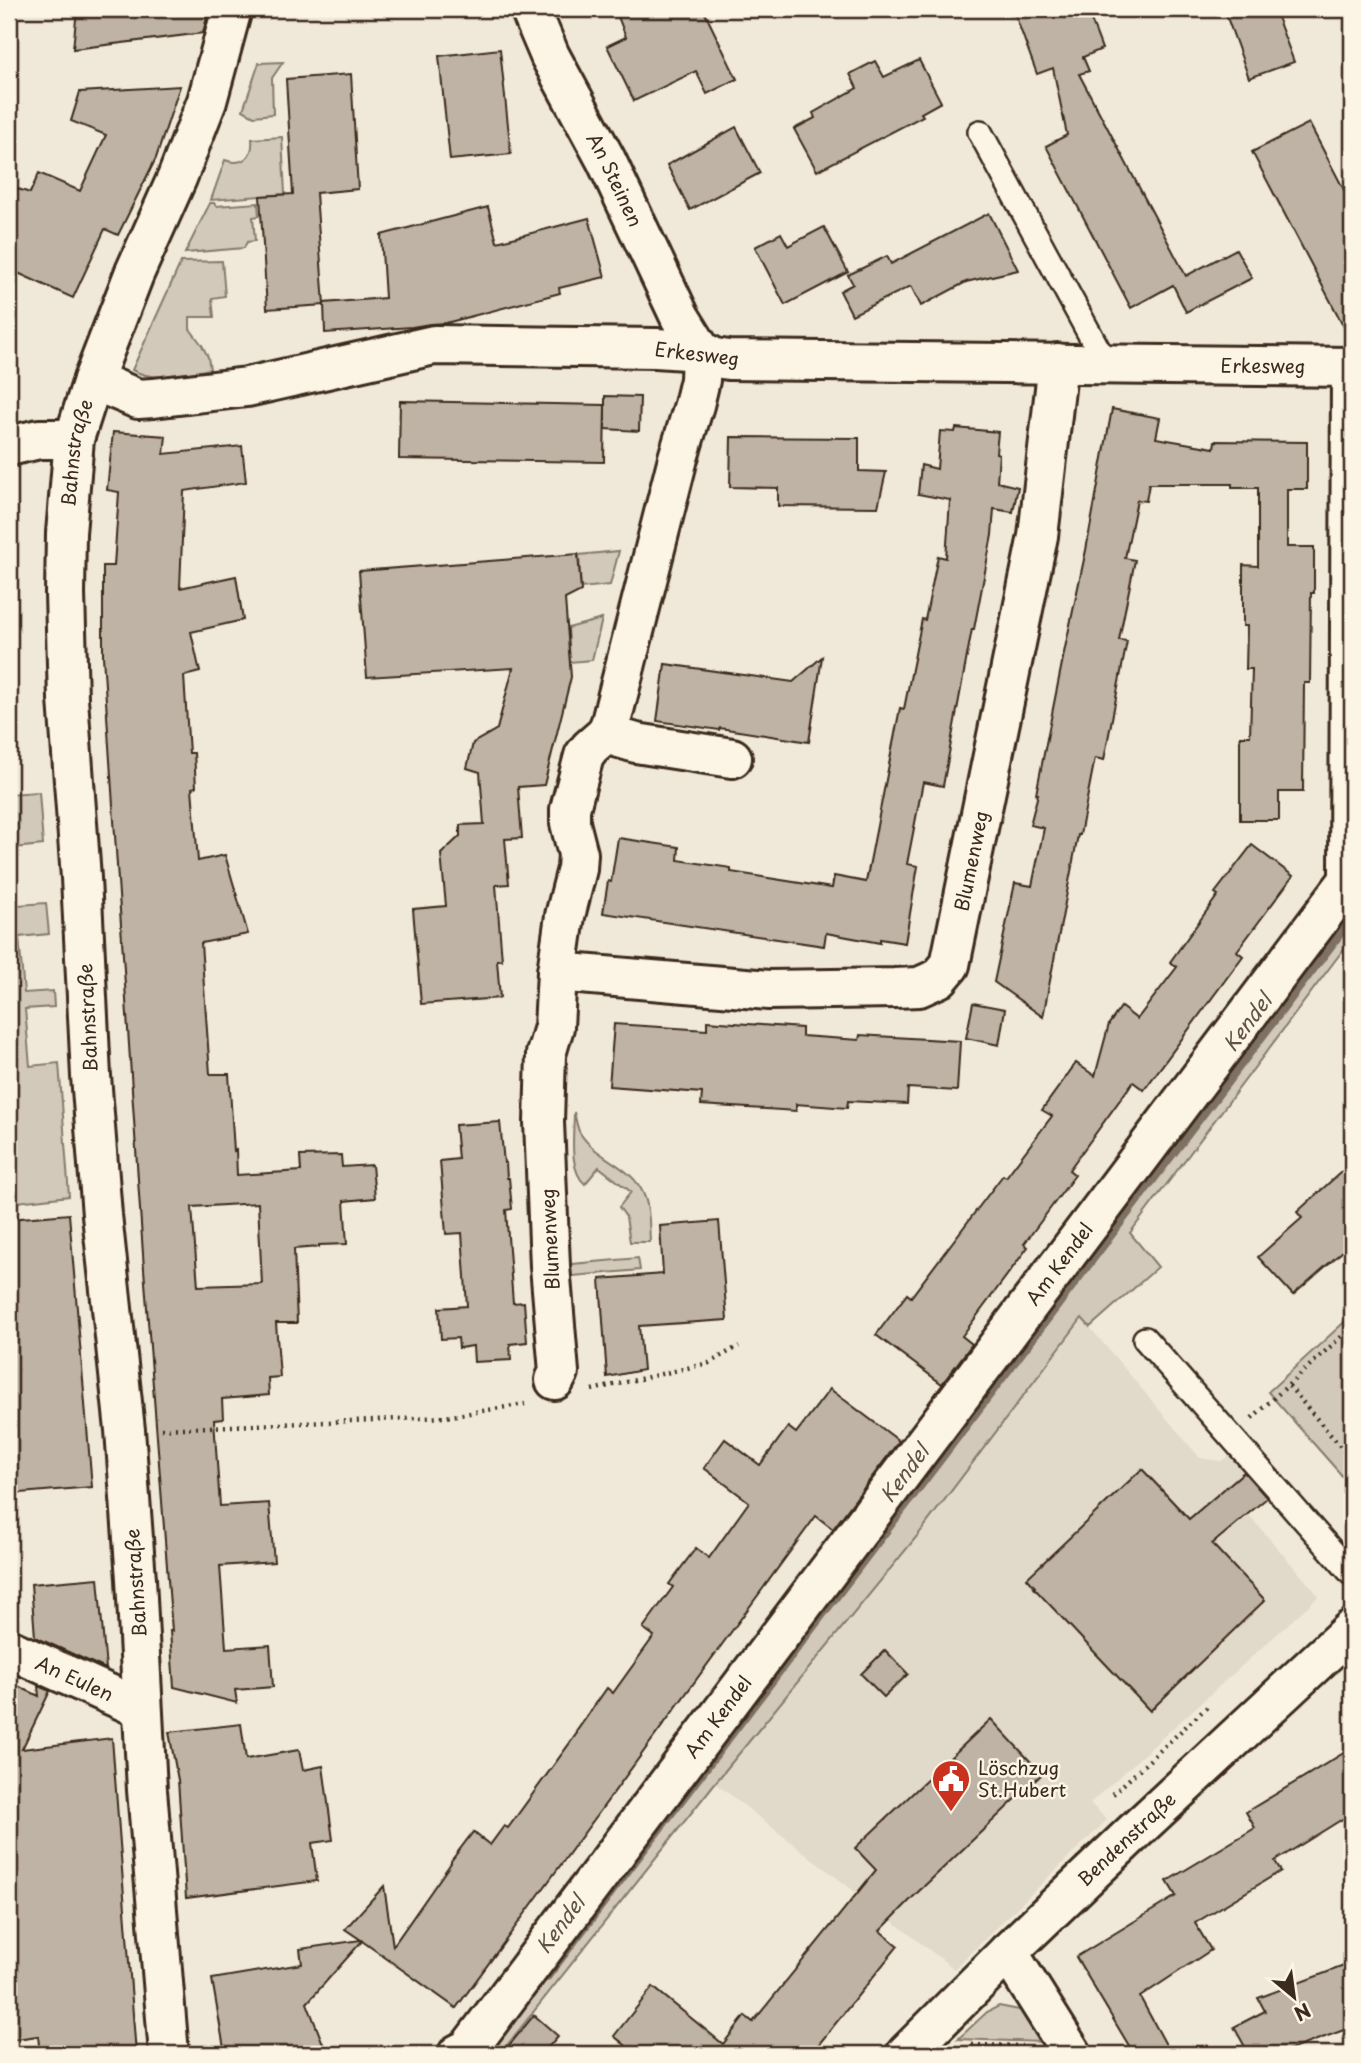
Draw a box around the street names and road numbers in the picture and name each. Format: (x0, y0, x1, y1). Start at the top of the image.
street label: An Steinen (581, 127, 651, 231)
street label: Erkesweg (653, 334, 741, 372)
street label: Erkesweg (1220, 351, 1306, 379)
street label: Bahnstraße (53, 395, 99, 508)
street label: Blumenweg (946, 808, 994, 914)
street label: Bahnstraße (70, 963, 104, 1073)
street label: Blumenweg (532, 1187, 566, 1291)
street label: Am Kendel (1018, 1216, 1099, 1311)
street label: Bahnstraße (117, 1528, 153, 1638)
street label: An Eulen (32, 1648, 119, 1707)
street label: Am Kendel (677, 1669, 758, 1763)
street label: Bendenstraße (1071, 1785, 1182, 1892)

